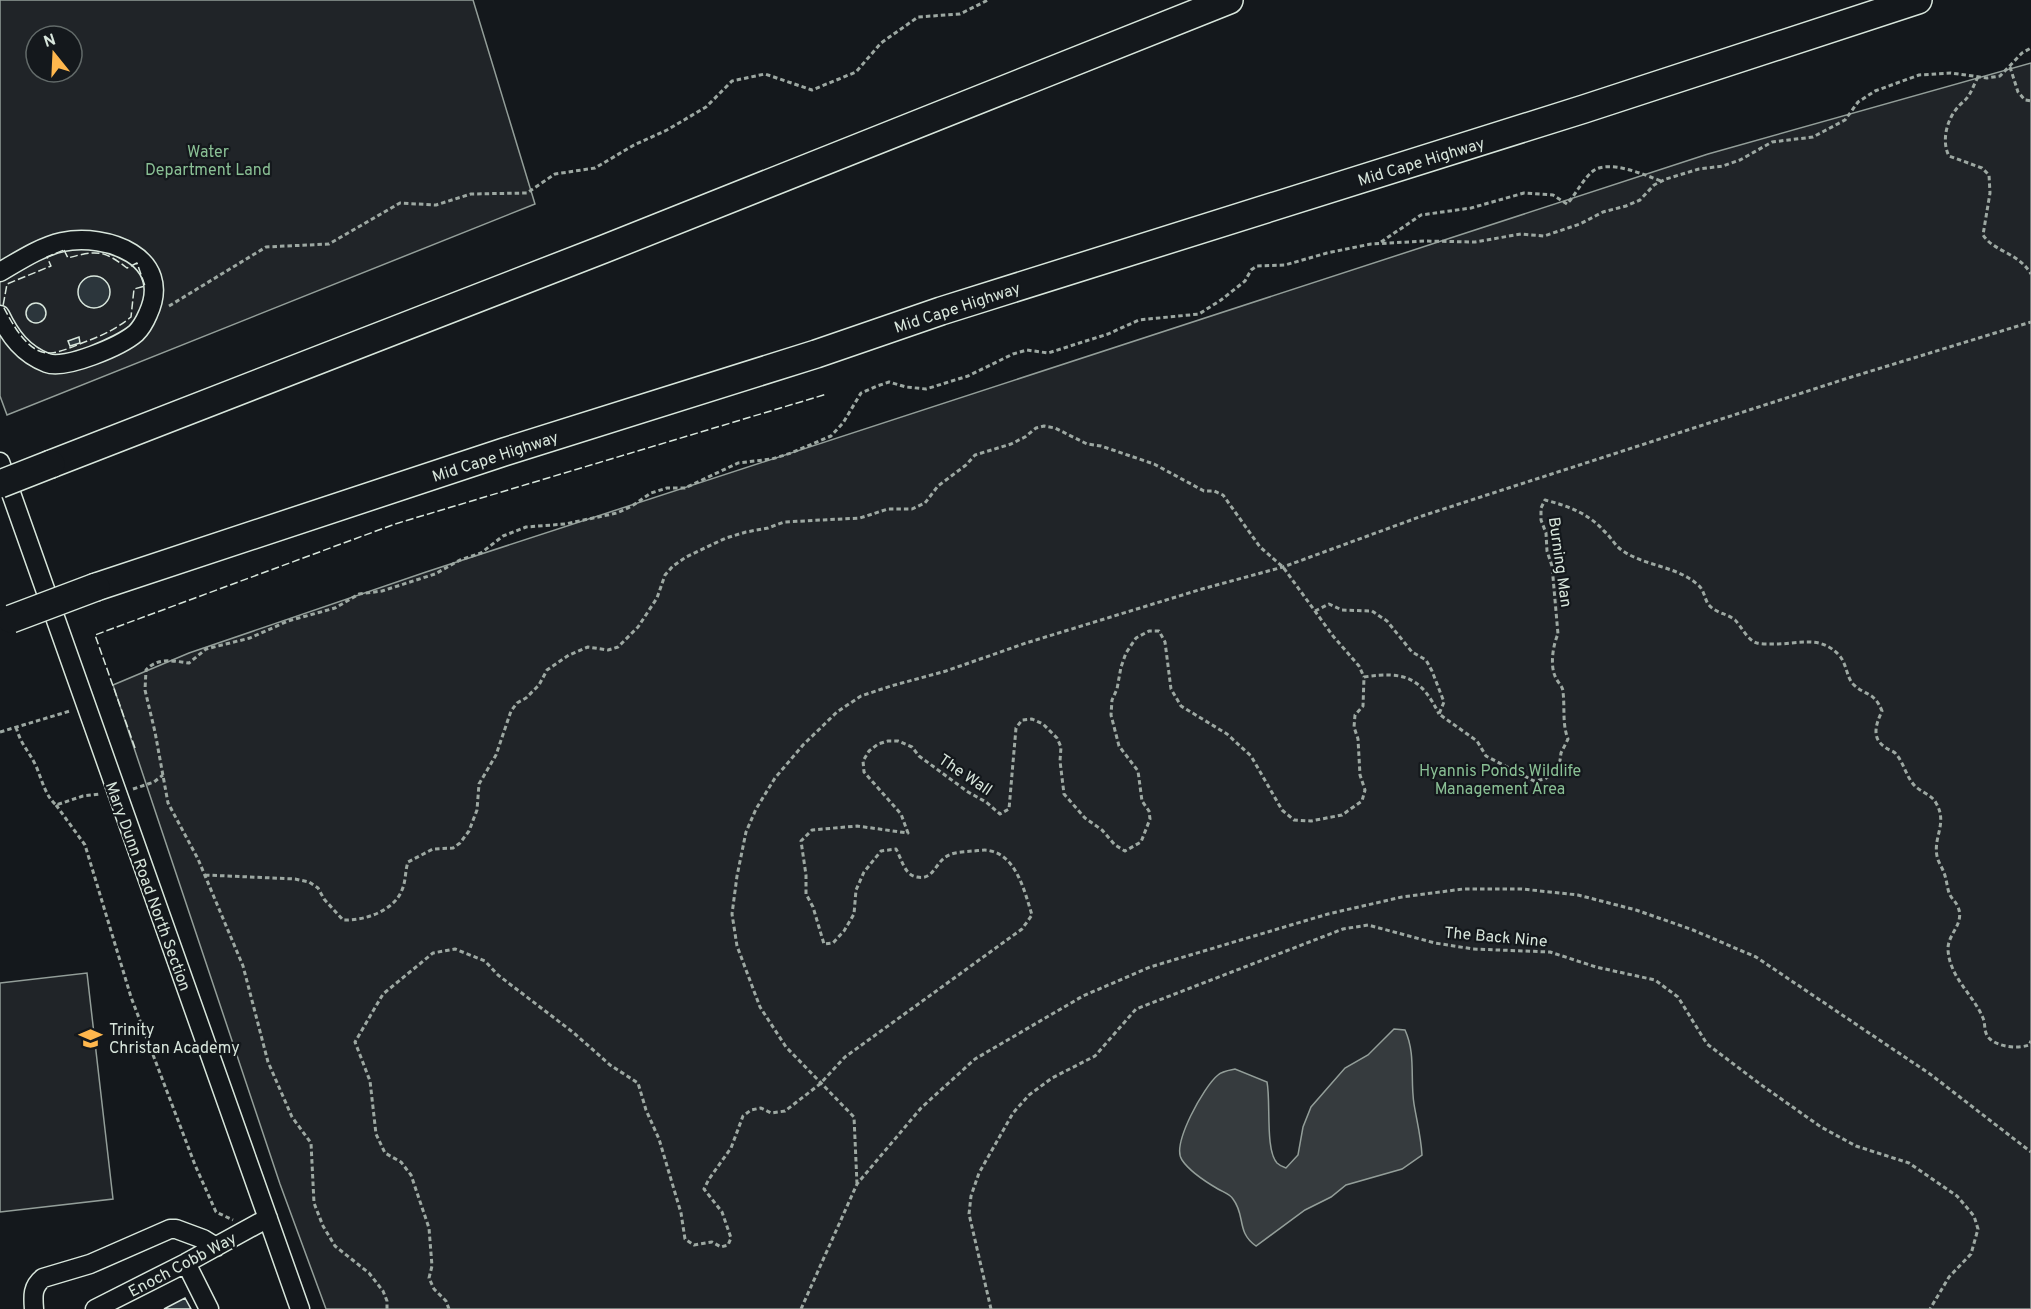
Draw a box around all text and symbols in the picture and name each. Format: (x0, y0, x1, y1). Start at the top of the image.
north arrow (24, 24, 84, 84)
text: N (41, 30, 59, 53)
street label: Mid Cape Highway (1356, 134, 1487, 192)
park label: Water Department Land (145, 143, 271, 181)
street label: Mid Cape Highway (892, 279, 1023, 339)
street label: Mid Cape Highway (430, 428, 561, 488)
street label: Burning Man (1543, 516, 1575, 609)
street label: The Wall (934, 750, 996, 801)
park label: Hyannis Ponds Wildlife Management Area (1419, 762, 1581, 800)
street label: Mary Dunn Road North Section (100, 779, 194, 994)
street label: The Back Nine (1443, 924, 1548, 952)
place label: Trinity Christan Academy (109, 1021, 240, 1059)
school or university icon: Trinity Christan Academy (78, 1025, 104, 1051)
street label: Enoch Cobb Way (126, 1229, 240, 1303)

